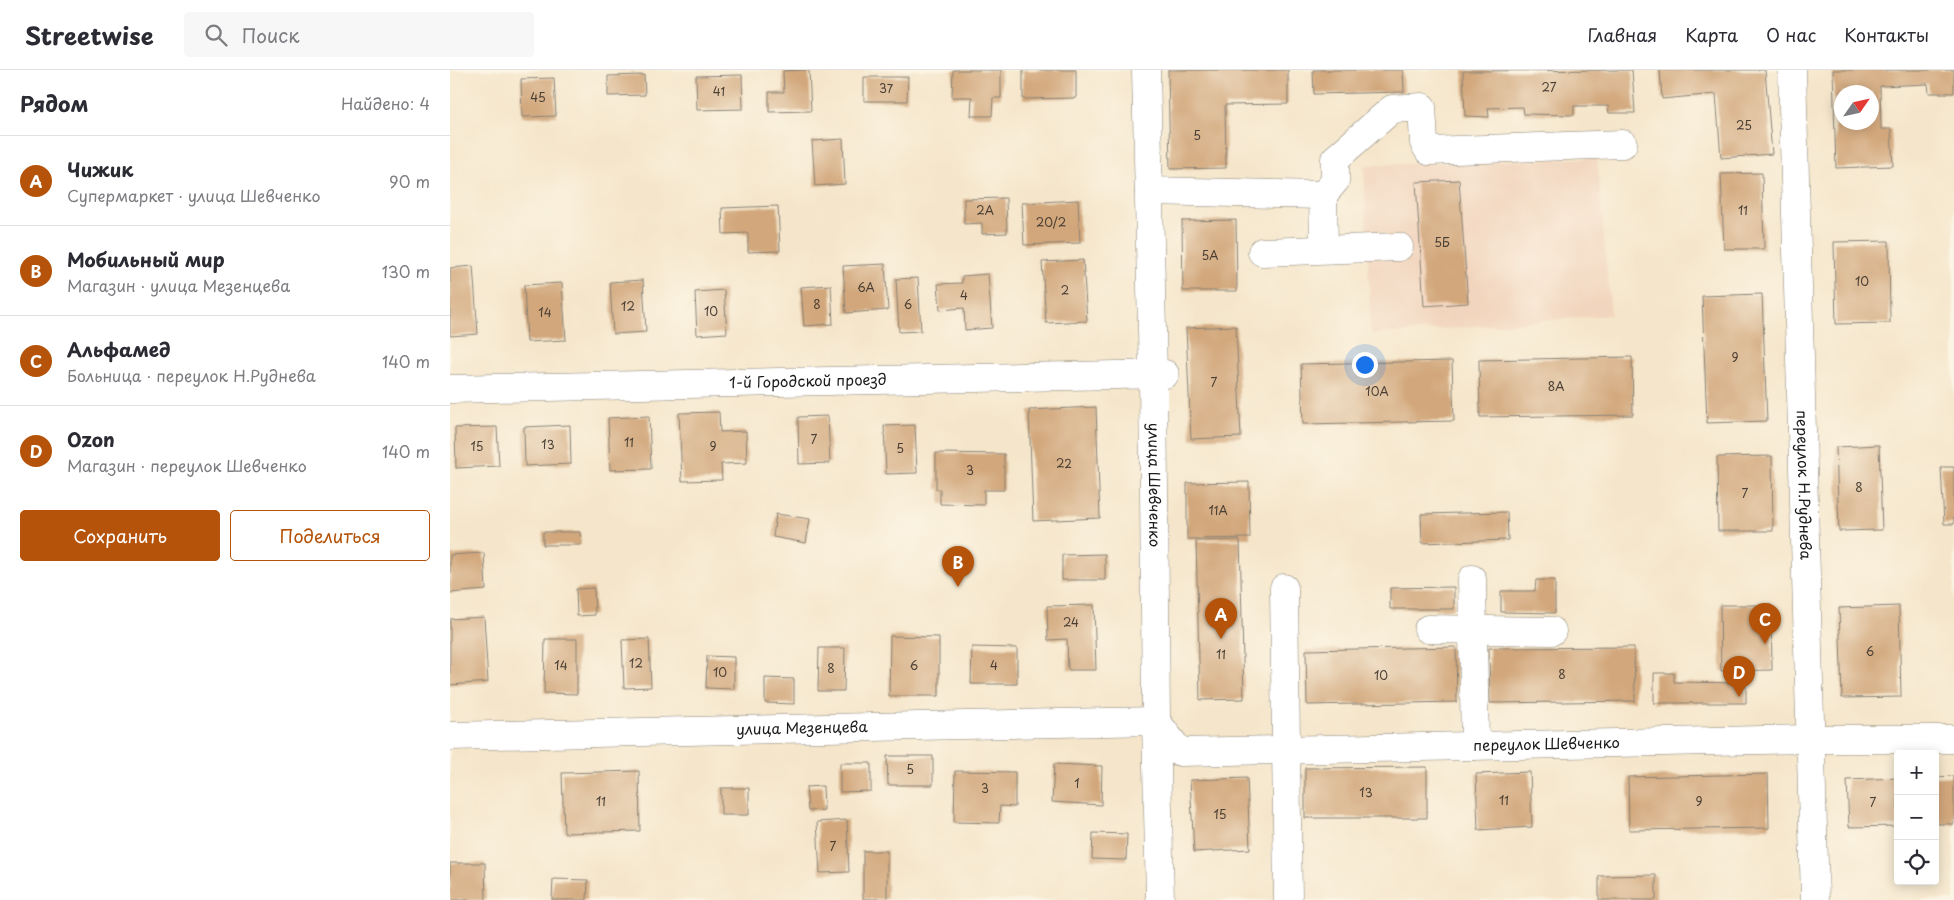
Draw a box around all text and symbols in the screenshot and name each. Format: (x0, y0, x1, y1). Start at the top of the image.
search box (184, 12, 534, 57)
text: Streetwise (25, 17, 154, 53)
icon: search (202, 21, 230, 49)
text: Поиск (242, 21, 299, 49)
text: Главная (1588, 21, 1657, 48)
text: Карта (1685, 21, 1738, 48)
text: О нас (1766, 21, 1816, 48)
text: Контакты (1844, 21, 1929, 48)
house number: 27 (1542, 78, 1557, 96)
house number: 37 (879, 79, 894, 97)
house number: 41 (713, 82, 725, 100)
north arrow (1834, 85, 1879, 130)
text: Рядом (20, 87, 88, 119)
house number: 45 (530, 88, 546, 106)
text: Найдено: 4 (341, 91, 430, 115)
house number: 25 (1736, 116, 1752, 134)
house number: 5 (1193, 126, 1201, 144)
text: Чижик (67, 155, 133, 183)
text: A (30, 169, 42, 193)
text: 90 m (389, 169, 430, 193)
text: Супермаркет · улица Шевченко (67, 183, 320, 207)
house number: 2А (976, 201, 994, 219)
house number: 11 (1738, 201, 1748, 219)
house number: 20/2 (1036, 213, 1066, 231)
house number: 5Б (1434, 233, 1450, 251)
text: Мобильный мир (67, 245, 225, 273)
house number: 5А (1202, 246, 1218, 264)
text: B (31, 259, 41, 283)
text: 130 m (382, 259, 430, 283)
house number: 10 (1855, 272, 1869, 290)
text: Магазин · улица Мезенцева (67, 273, 290, 297)
house number: 6А (857, 278, 875, 296)
house number: 2 (1061, 281, 1069, 299)
house number: 4 (960, 286, 968, 304)
house number: 8 (813, 295, 821, 313)
house number: 6 (904, 295, 912, 313)
house number: 12 (621, 297, 635, 315)
house number: 10 (704, 302, 718, 320)
house number: 14 (538, 303, 552, 321)
text: Альфамед (67, 335, 171, 363)
house number: 9 (1731, 348, 1739, 366)
text: C (30, 349, 42, 373)
text: 140 m (382, 349, 430, 373)
your location (1352, 352, 1378, 378)
text: Больница · переулок Н.Руднева (67, 363, 316, 387)
street label: 1-й Городской проезд (729, 367, 887, 393)
house number: 7 (1211, 373, 1218, 391)
house number: 8А (1548, 377, 1564, 395)
house number: 10А (1365, 382, 1389, 400)
street label: переулок Н.Руднева (1791, 410, 1819, 561)
street label: улица Шевченко (1143, 423, 1167, 547)
text: Ozon (67, 425, 115, 453)
house number: 7 (811, 430, 818, 448)
house number: 11 (624, 433, 634, 451)
house number: 13 (541, 435, 555, 453)
house number: 15 (470, 437, 484, 455)
house number: 9 (709, 437, 717, 455)
text: D (30, 439, 42, 463)
text: 140 m (382, 439, 430, 463)
house number: 5 (896, 439, 904, 457)
text: Магазин · переулок Шевченко (67, 453, 307, 477)
house number: 22 (1056, 454, 1072, 472)
house number: 3 (966, 461, 974, 479)
house number: 8 (1855, 478, 1863, 496)
house number: 7 (1742, 484, 1749, 502)
house number: 11А (1208, 501, 1228, 519)
button: Сохранить (20, 510, 220, 561)
button: Поделиться (230, 510, 430, 561)
pin: B (942, 546, 974, 587)
pin: A (1205, 598, 1237, 639)
pin: C (1749, 603, 1781, 644)
house number: 24 (1063, 613, 1079, 631)
house number: 6 (1866, 642, 1874, 660)
house number: 11 (1216, 645, 1226, 663)
house number: 12 (629, 654, 643, 672)
house number: 14 (554, 656, 568, 674)
house number: 6 (910, 656, 918, 674)
house number: 4 (990, 656, 998, 674)
pin: D (1723, 656, 1755, 697)
house number: 8 (827, 659, 835, 677)
house number: 10 (713, 663, 727, 681)
house number: 8 (1558, 665, 1566, 683)
house number: 10 (1374, 666, 1388, 684)
street label: улица Мезенцева (736, 714, 869, 740)
street label: переулок Шевченко (1473, 730, 1620, 756)
map controls (1894, 750, 1939, 885)
button: + (1894, 750, 1939, 795)
house number: 5 (906, 760, 914, 778)
house number: 1 (1074, 774, 1080, 792)
house number: 3 (981, 779, 989, 797)
house number: 13 (1359, 783, 1373, 801)
house number: 11 (1499, 791, 1509, 809)
house number: 11 (596, 792, 606, 810)
house number: 9 (1695, 792, 1703, 810)
house number: 7 (1870, 793, 1877, 811)
button: − (1894, 795, 1939, 840)
house number: 15 (1213, 805, 1227, 823)
house number: 7 (830, 837, 837, 855)
button: locate (1894, 840, 1939, 885)

